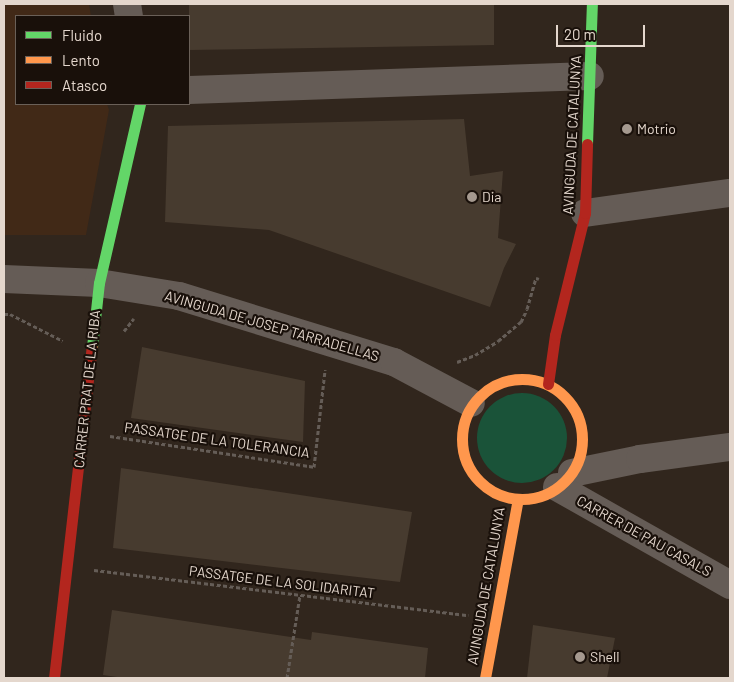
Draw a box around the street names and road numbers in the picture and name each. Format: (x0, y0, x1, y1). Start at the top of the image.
street label: AVINGUDA DE CATALUNYA (559, 55, 585, 215)
street label: AVINGUDA DE JOSEP TARRADELLAS (163, 287, 381, 365)
street label: CARRER PRAT DE LA RIBA (70, 309, 104, 469)
street label: PASSATGE DE LA TOLERANCIA (123, 419, 311, 461)
street label: CARRER DE PAU CASALS (574, 492, 714, 580)
street label: AVINGUDA DE CATALUNYA (464, 506, 508, 666)
street label: PASSATGE DE LA SOLIDARITAT (188, 562, 376, 602)

